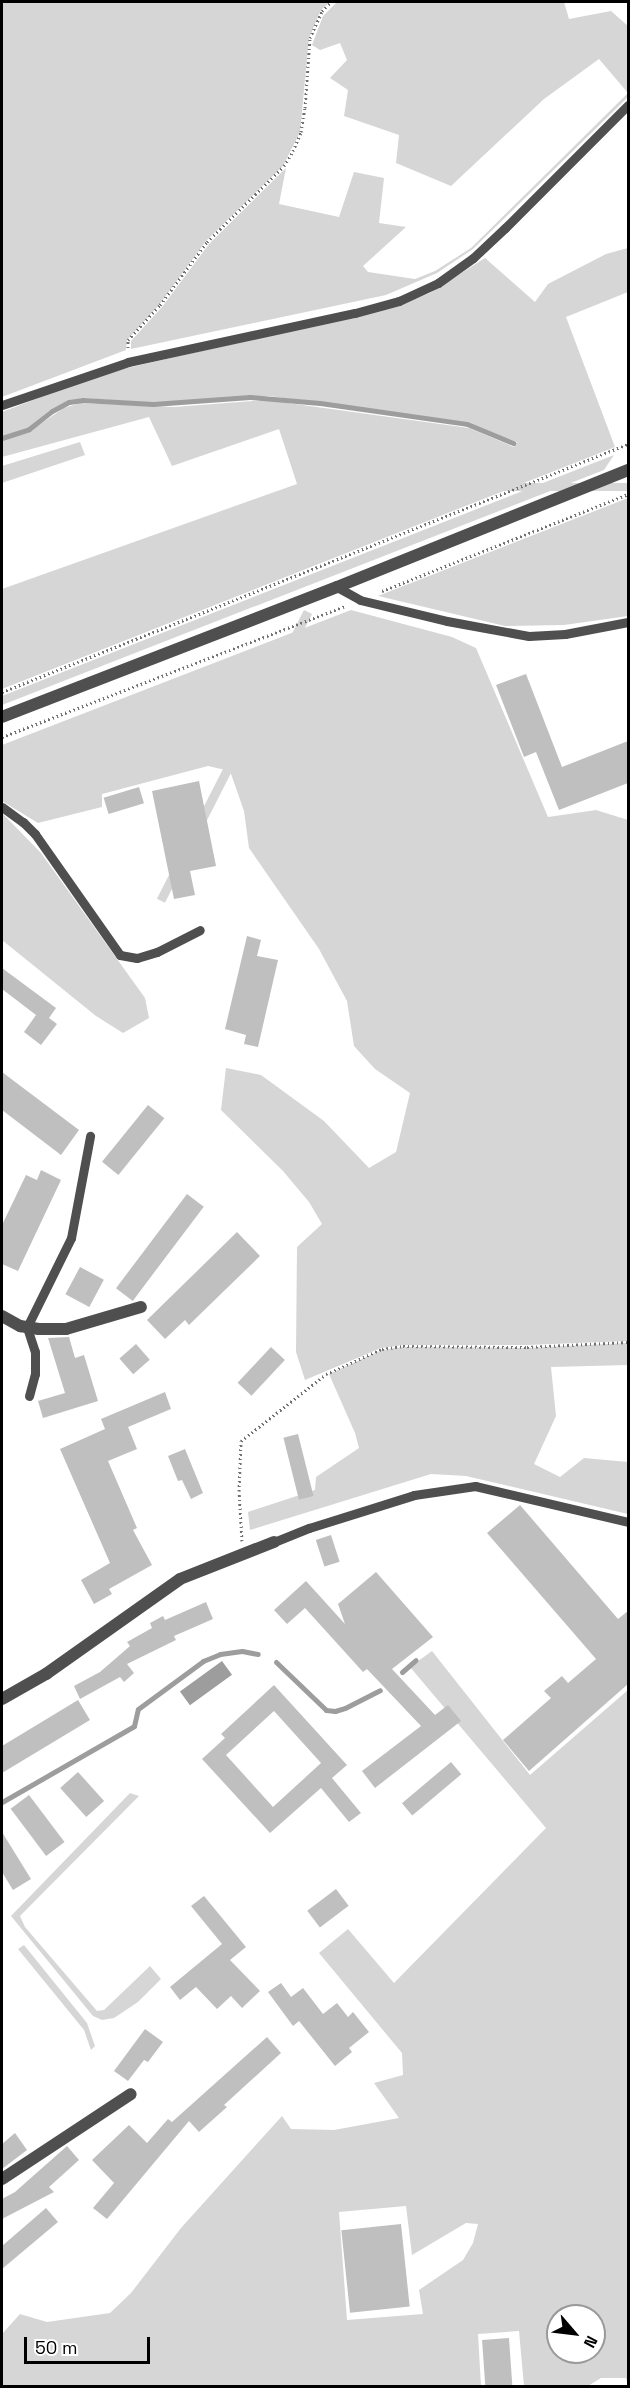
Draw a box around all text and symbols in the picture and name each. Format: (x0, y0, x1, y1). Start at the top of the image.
north arrow (546, 2304, 606, 2364)
scale bar (27, 2325, 153, 2363)
text: N (579, 2332, 602, 2351)
text: 50 m (35, 2336, 77, 2359)

